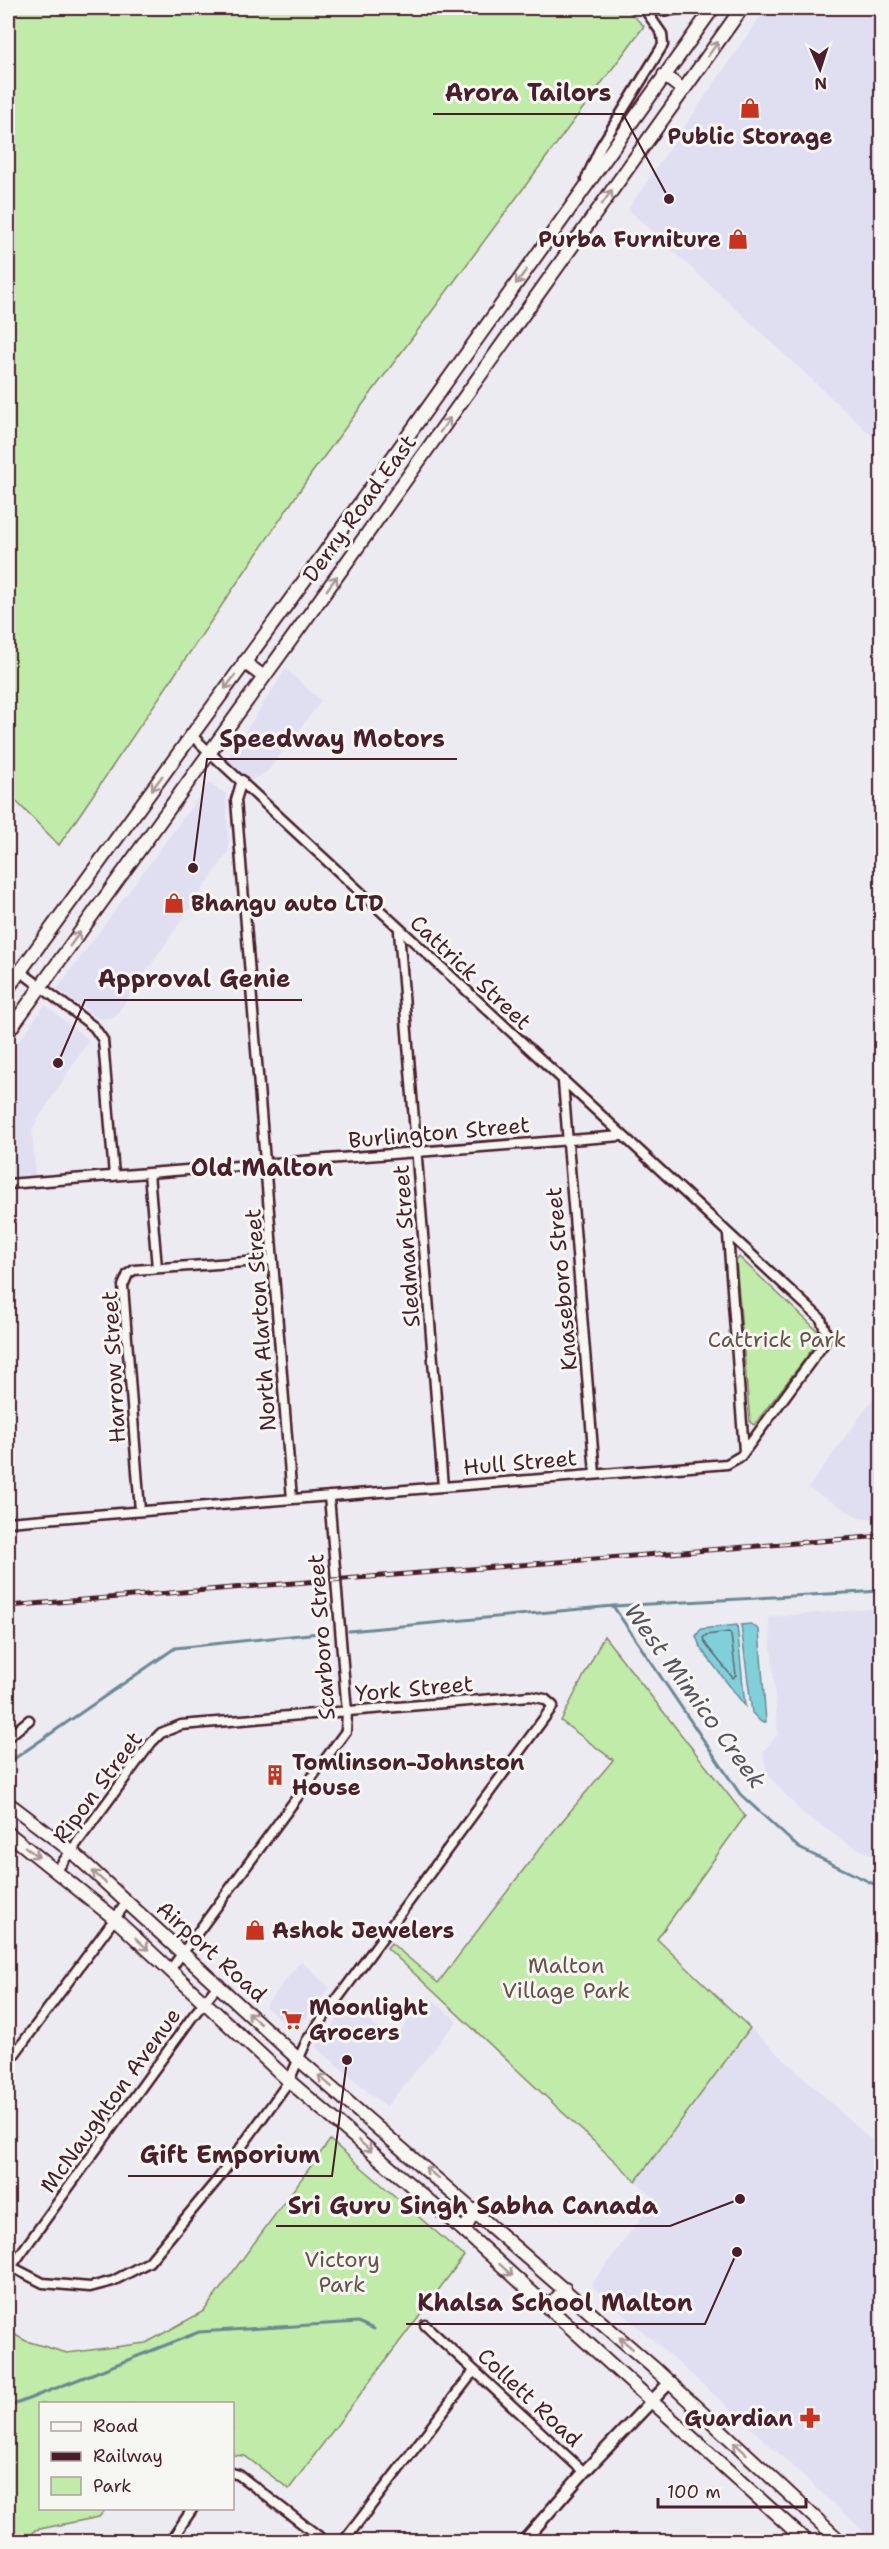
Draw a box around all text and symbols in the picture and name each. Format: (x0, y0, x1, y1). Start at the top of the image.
north arrow (790, 39, 850, 99)
one-way arrow (707, 41, 719, 57)
callout: Arora Tailors (433, 72, 623, 114)
text: N (814, 73, 828, 94)
text: Arora Tailors (445, 77, 611, 109)
shop icon: Public Storage (738, 96, 762, 120)
place label: Public Storage (667, 122, 833, 151)
one-way arrow (601, 190, 613, 206)
place label: Purba Furniture (538, 225, 721, 254)
shop icon: Purba Furniture (726, 227, 750, 251)
one-way arrow (515, 268, 527, 284)
one-way arrow (439, 417, 451, 433)
street label: Derry Road East (296, 429, 423, 588)
one-way arrow (325, 576, 338, 592)
one-way arrow (223, 674, 236, 690)
callout: Speedway Motors (207, 717, 457, 759)
text: Speedway Motors (219, 723, 445, 755)
one-way arrow (151, 775, 164, 791)
place label: Bhangu auto LTD (191, 889, 384, 918)
shop icon: Bhangu auto LTD (162, 891, 186, 915)
street label: Cattrick Street (404, 909, 538, 1036)
one-way arrow (69, 932, 81, 948)
callout: Approval Genie (85, 958, 302, 1000)
text: Approval Genie (98, 963, 290, 995)
street label: Burlington Street (347, 1110, 531, 1155)
district label: Old Malton (191, 1152, 333, 1184)
street label: Sledman Street (386, 1164, 427, 1328)
street label: Knaseboro Street (539, 1186, 584, 1372)
street label: North Alarton Street (238, 1208, 283, 1432)
street label: Harrow Street (95, 1290, 132, 1444)
park label: Cattrick Park (708, 1325, 846, 1354)
street label: Hull Street (462, 1443, 578, 1482)
street label: Scarboro Street (301, 1553, 342, 1721)
water label: West Mimico Creek (617, 1597, 773, 1796)
street label: York Street (354, 1669, 474, 1708)
street label: Ripon Street (46, 1726, 149, 1849)
place label: Tomlinson-Johnston House (292, 1748, 525, 1802)
building icon: Tomlinson-Johnston House (263, 1763, 287, 1787)
one-way arrow (24, 1845, 40, 1858)
one-way arrow (92, 1870, 107, 1884)
street label: Airport Road (150, 1894, 273, 2009)
place label: Ashok Jewelers (272, 1916, 454, 1945)
shop icon: Ashok Jewelers (243, 1918, 267, 1942)
one-way arrow (134, 1937, 149, 1951)
park label: Malton Village Park (502, 1951, 630, 2005)
place label: Moonlight Grocers (309, 1993, 428, 2047)
street label: McNaughton Avenue (34, 2002, 187, 2198)
supermarket icon: Moonlight Grocers (280, 2008, 304, 2032)
one-way arrow (247, 2010, 262, 2025)
one-way arrow (318, 2074, 333, 2088)
callout: Gift Emporium (128, 2134, 332, 2176)
text: Gift Emporium (140, 2139, 320, 2171)
one-way arrow (357, 2140, 373, 2153)
one-way arrow (425, 2166, 440, 2180)
callout: Sri Guru Singh Sabha Canada (276, 2184, 670, 2226)
text: Sri Guru Singh Sabha Canada (288, 2190, 659, 2222)
park label: Victory Park (304, 2245, 380, 2299)
one-way arrow (498, 2263, 513, 2277)
callout: Khalsa School Malton (406, 2282, 705, 2324)
text: Khalsa School Malton (417, 2287, 693, 2319)
one-way arrow (619, 2336, 634, 2350)
street label: Collett Road (471, 2341, 588, 2453)
legend (39, 2402, 234, 2510)
place label: Guardian (684, 2404, 793, 2433)
pharmacy icon: Guardian (798, 2406, 822, 2430)
text: Road (93, 2414, 138, 2438)
one-way arrow (733, 2441, 748, 2455)
text: Railway (93, 2444, 163, 2468)
scale bar (658, 2471, 806, 2509)
text: Park (93, 2474, 132, 2498)
text: 100 m (667, 2480, 721, 2504)

